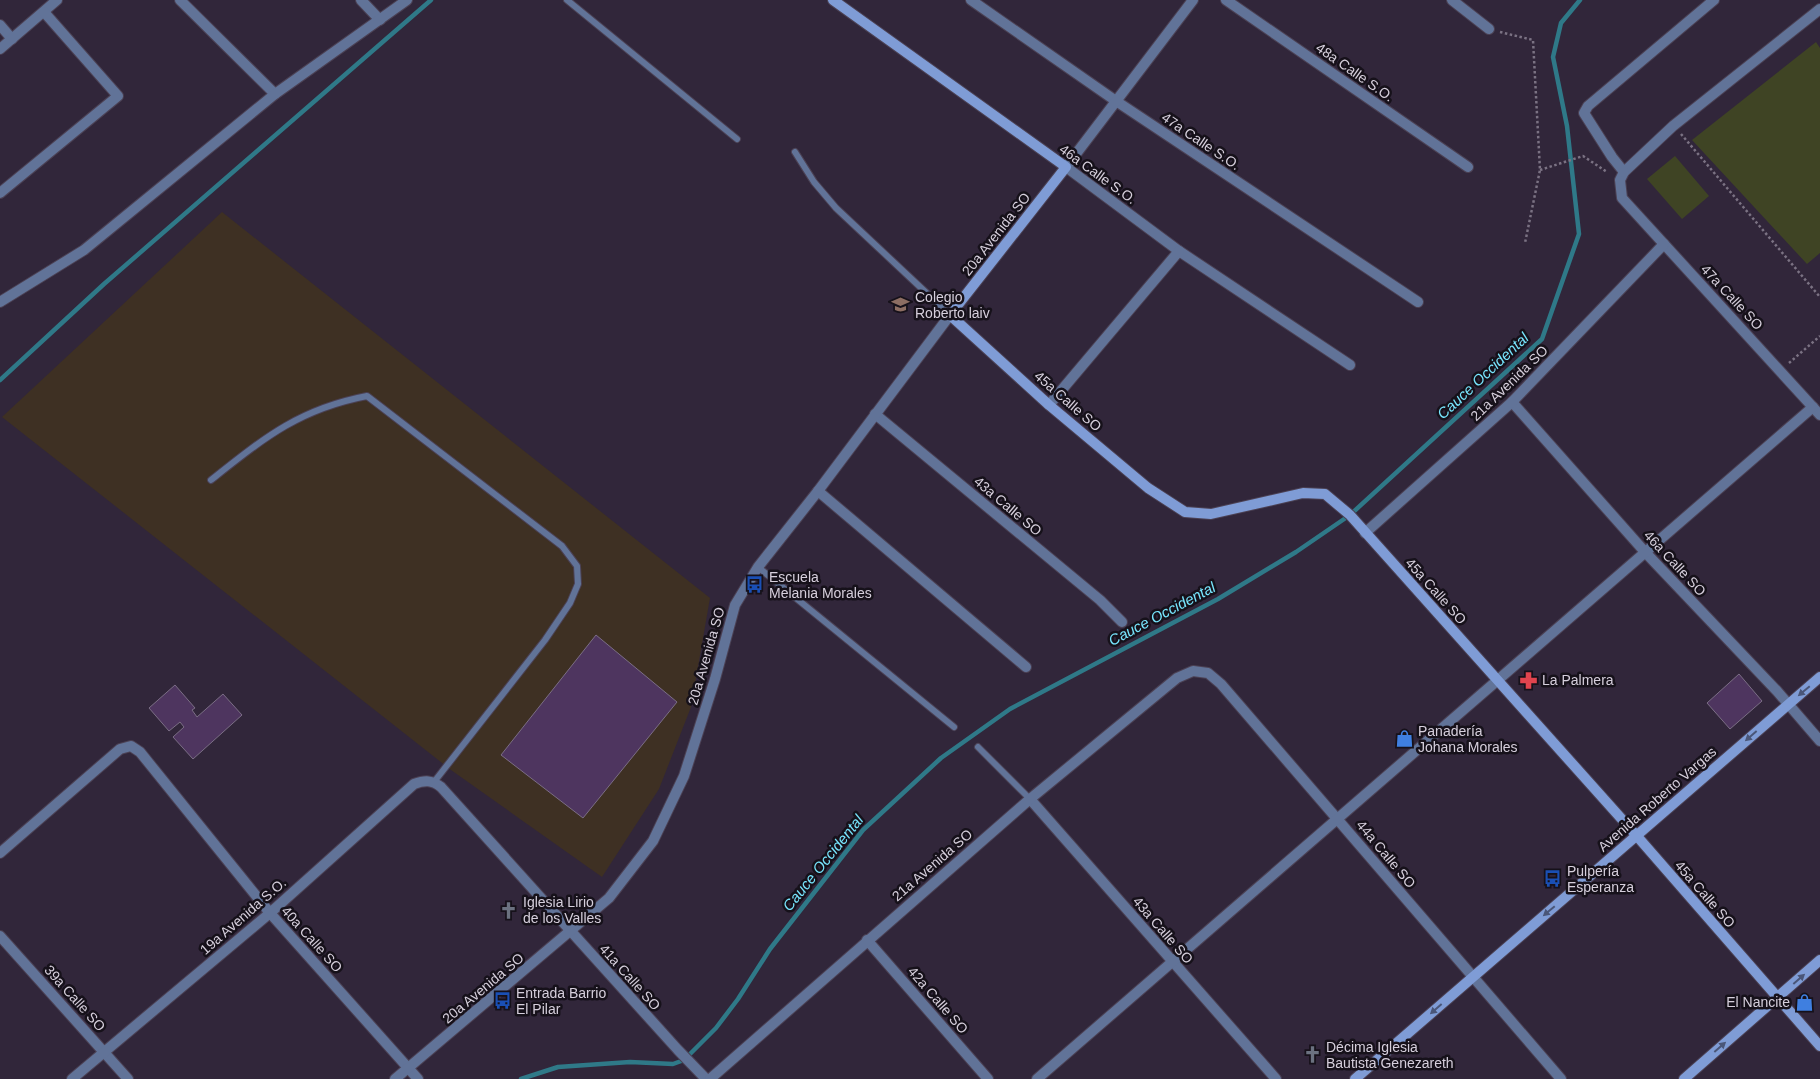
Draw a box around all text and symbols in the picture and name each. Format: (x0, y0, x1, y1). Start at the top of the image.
street label: 48a Calle S.O. (1313, 39, 1397, 105)
street label: 47a Calle S.O. (1159, 109, 1243, 173)
street label: 46a Calle S.O. (1056, 141, 1140, 207)
street label: 20a Avenida SO (959, 189, 1033, 279)
street label: 47a Calle SO (1698, 261, 1766, 333)
place label: Colegio Roberto laiv (915, 289, 990, 321)
school or university icon: Colegio Roberto laiv (891, 295, 911, 315)
water label: Cauce Occidental (1434, 329, 1532, 422)
street label: 21a Avenida SO (1467, 342, 1551, 424)
street label: 45a Calle SO (1031, 368, 1105, 434)
street label: 43a Calle SO (971, 473, 1045, 539)
street label: 46a Calle SO (1641, 527, 1709, 599)
street label: 45a Calle SO (1402, 555, 1470, 627)
place label: Escuela Melania Morales (769, 569, 872, 601)
bus stop icon: Escuela Melania Morales (745, 575, 765, 595)
water label: Cauce Occidental (1106, 578, 1219, 649)
street label: 20a Avenida SO (684, 605, 728, 707)
pharmacy icon: La Palmera (1518, 670, 1538, 690)
place label: La Palmera (1542, 672, 1614, 688)
one-way arrow (1798, 685, 1811, 696)
place label: Panadería Johana Morales (1418, 723, 1518, 755)
shop icon: Panadería Johana Morales (1394, 729, 1414, 749)
one-way arrow (1745, 730, 1757, 741)
street label: Avenida Roberto Vargas (1595, 743, 1719, 855)
water label: Cauce Occidental (779, 811, 867, 914)
street label: 44a Calle SO (1353, 817, 1419, 891)
street label: 21a Avenida SO (889, 826, 975, 904)
street label: 45a Calle SO (1672, 857, 1738, 931)
place label: Pulpería Esperanza (1567, 863, 1634, 895)
bus stop icon: Pulpería Esperanza (1543, 869, 1563, 889)
street label: 19a Avenida S.O. (197, 874, 289, 958)
street label: 43a Calle SO (1130, 893, 1196, 967)
place label: Iglesia Lirio de los Valles (523, 894, 601, 926)
church icon: Iglesia Lirio de los Valles (499, 900, 519, 920)
street label: 40a Calle SO (278, 903, 346, 975)
one-way arrow (1543, 906, 1556, 917)
street label: 41a Calle SO (596, 941, 664, 1013)
street label: 20a Avenida SO (439, 949, 527, 1027)
street label: 39a Calle SO (41, 962, 109, 1034)
street label: 42a Calle SO (905, 963, 971, 1037)
one-way arrow (1792, 973, 1805, 984)
place label: Entrada Barrio El Pilar (516, 985, 606, 1017)
bus stop icon: Entrada Barrio El Pilar (492, 991, 512, 1011)
shop icon: El Nancite (1794, 992, 1814, 1012)
place label: El Nancite (1726, 994, 1790, 1010)
one-way arrow (1429, 1003, 1442, 1014)
place label: Décima Iglesia Bautista Genezareth (1326, 1039, 1454, 1071)
one-way arrow (1714, 1041, 1726, 1053)
church icon: Décima Iglesia Bautista Genezareth (1302, 1045, 1322, 1065)

